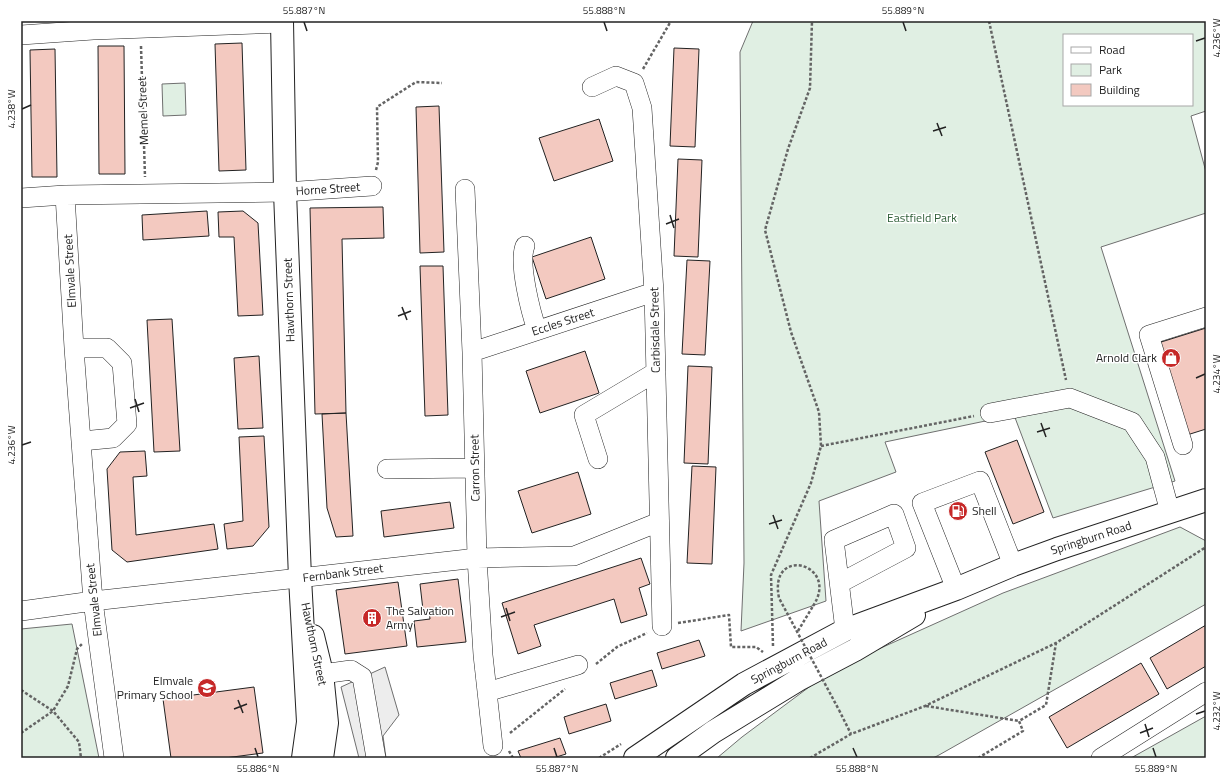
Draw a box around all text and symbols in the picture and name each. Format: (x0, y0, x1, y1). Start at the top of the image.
text: 55.887°N (283, 3, 325, 18)
text: 55.888°N (583, 3, 625, 18)
text: 55.889°N (882, 3, 924, 18)
text: 4.236°W (1209, 18, 1224, 58)
legend (1063, 34, 1193, 106)
text: Road (1099, 40, 1125, 59)
text: Park (1099, 60, 1122, 79)
street label: Memel Street (132, 76, 153, 146)
text: Building (1099, 80, 1140, 99)
text: 4.238°W (4, 89, 19, 129)
street label: Horne Street (295, 177, 362, 200)
park label: Eastfield Park (887, 208, 957, 227)
street label: Elmvale Street (58, 233, 81, 308)
street label: Hawthorn Street (278, 257, 299, 343)
street label: Carbisdale Street (644, 286, 665, 373)
street label: Eccles Street (529, 302, 597, 341)
shop icon: Arnold Clark (1160, 347, 1182, 369)
place label: Arnold Clark (1096, 348, 1157, 367)
text: 4.234°W (1209, 354, 1224, 394)
text: 4.236°W (4, 425, 19, 465)
street label: Carron Street (464, 434, 485, 502)
fuel station icon: Shell (947, 500, 969, 522)
place label: Shell (972, 501, 997, 520)
street label: Springburn Road (1048, 515, 1134, 560)
street label: Fernbank Street (302, 558, 385, 587)
street label: Elmvale Street (80, 562, 107, 638)
street label: Hawthorn Street (296, 601, 333, 688)
place label: The Salvation Army (386, 601, 454, 634)
building icon: The Salvation Army (361, 607, 383, 629)
street label: Springburn Road (747, 632, 830, 689)
place label: Elmvale Primary School (117, 671, 193, 704)
school or university icon: Elmvale Primary School (196, 677, 218, 699)
text: 4.232°W (1209, 691, 1224, 731)
text: 55.886°N (237, 761, 279, 776)
text: 55.887°N (536, 761, 578, 776)
text: 55.888°N (836, 761, 878, 776)
text: 55.889°N (1135, 761, 1177, 776)

